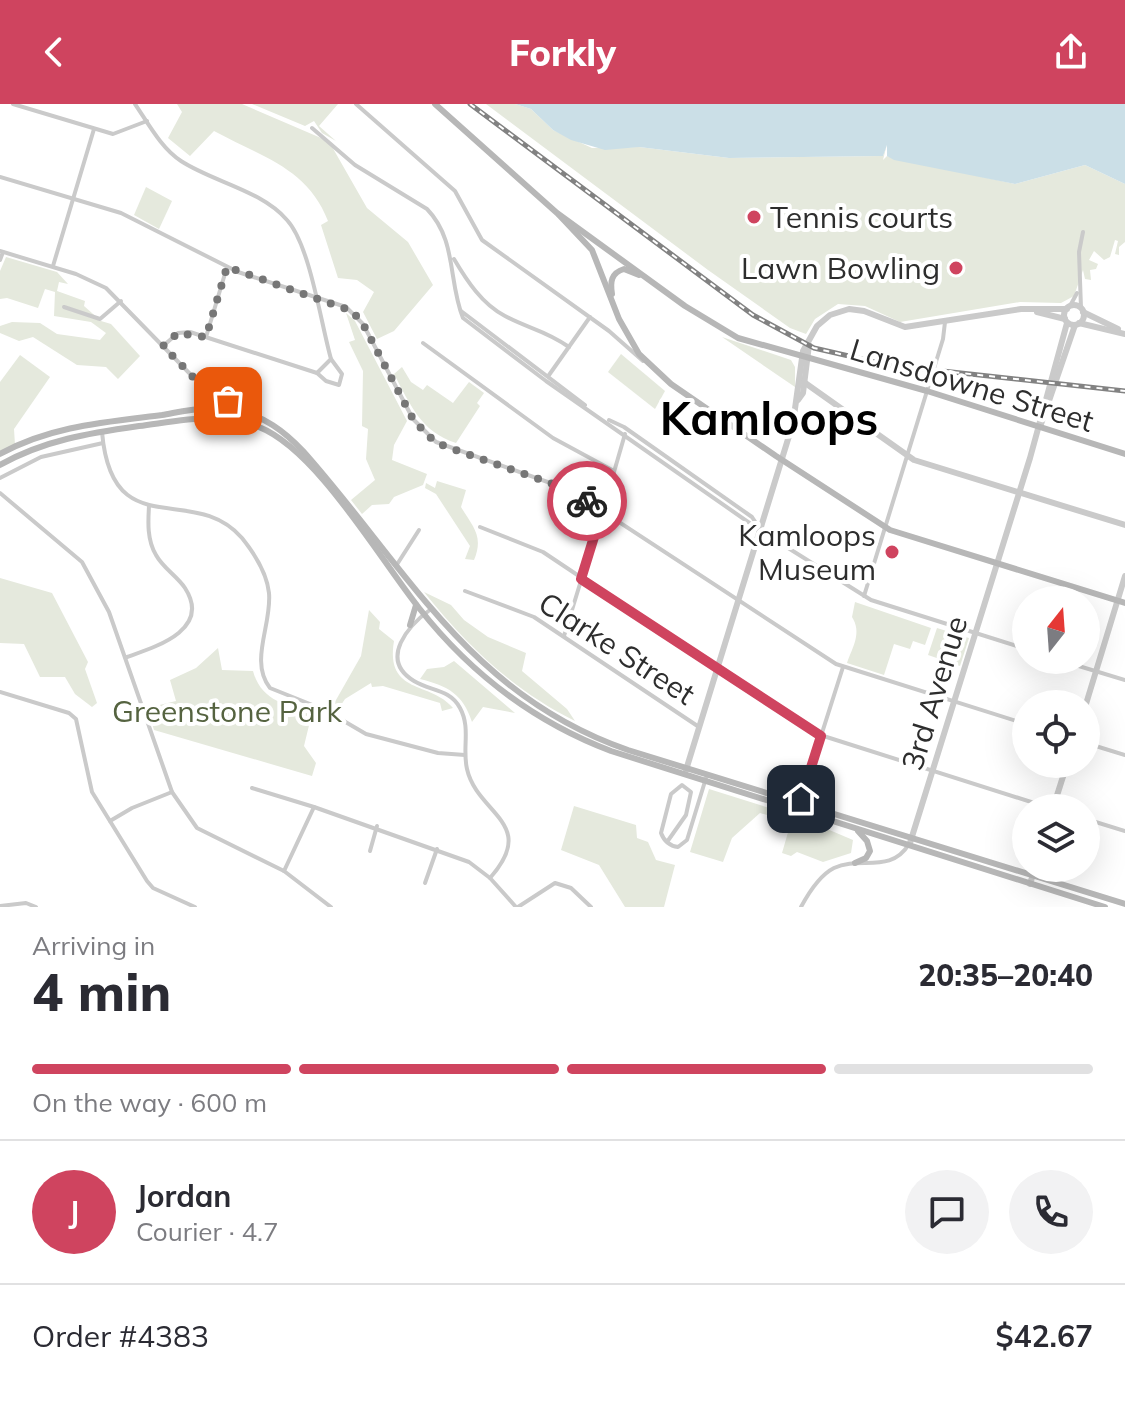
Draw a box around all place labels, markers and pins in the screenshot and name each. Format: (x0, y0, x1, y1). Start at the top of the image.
place label: Tennis courts (770, 198, 953, 236)
marker: Tennis courts (745, 208, 763, 226)
place label: Lawn Bowling (741, 249, 940, 287)
marker: Lawn Bowling (947, 259, 965, 277)
pin (194, 367, 262, 435)
place label: Kamloops Museum (738, 516, 876, 588)
marker: Kamloops Museum (883, 543, 901, 561)
pin (767, 765, 835, 833)

